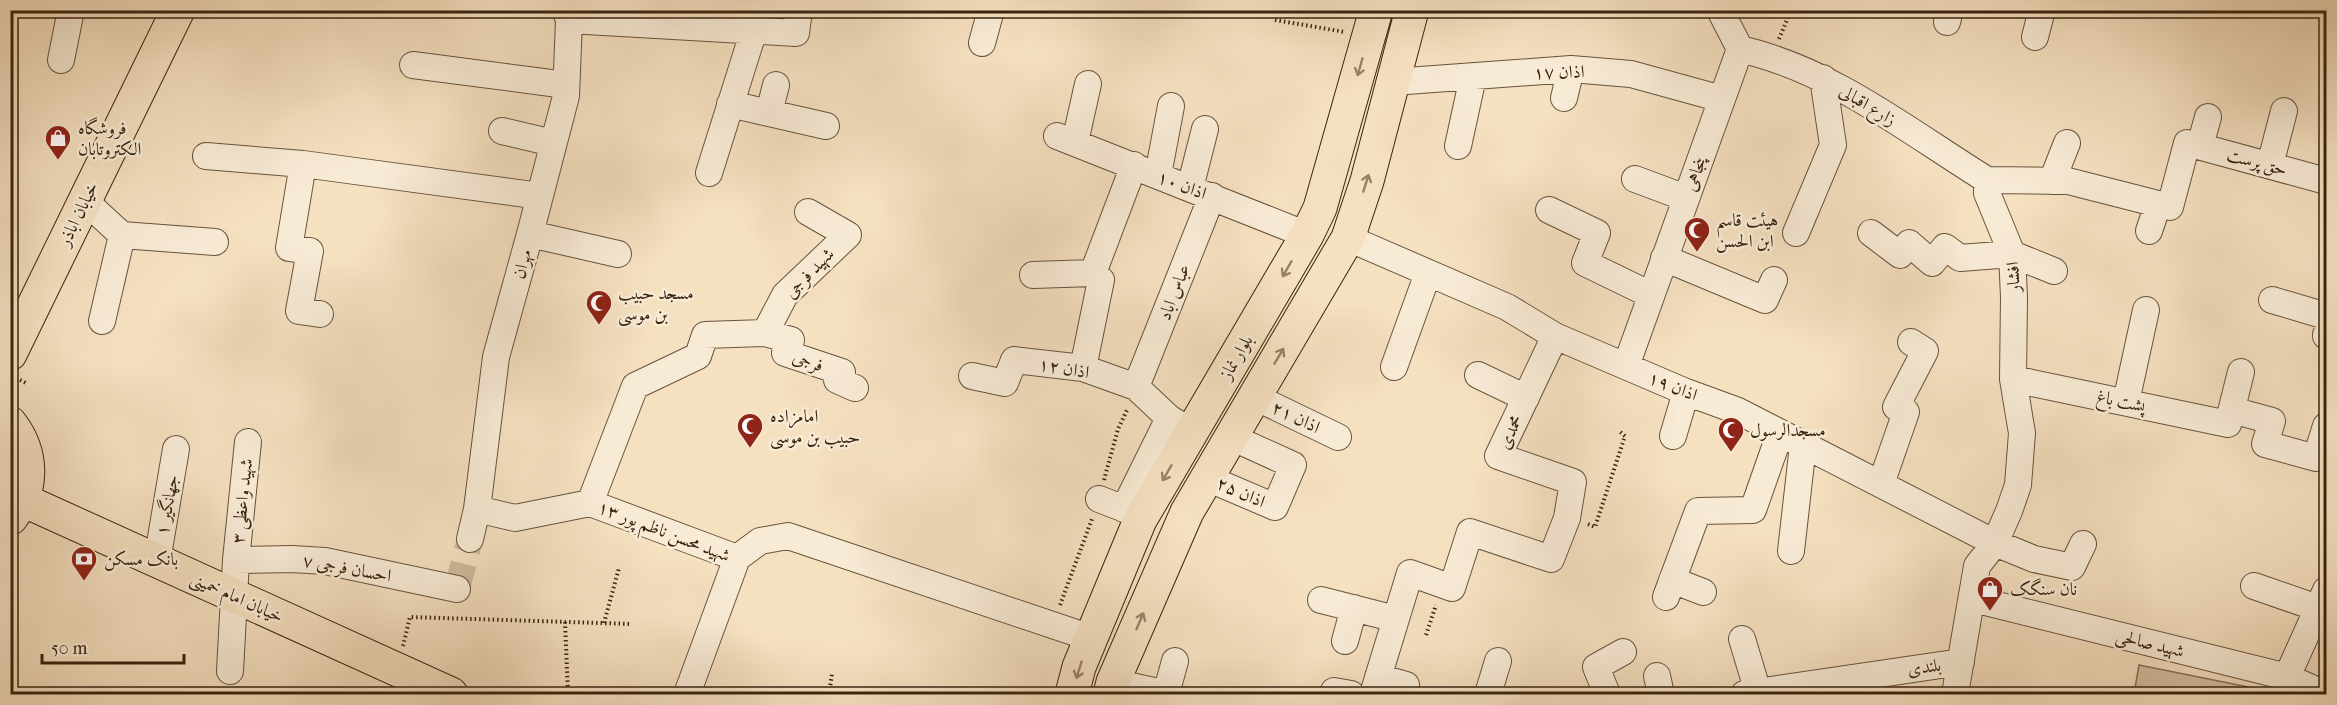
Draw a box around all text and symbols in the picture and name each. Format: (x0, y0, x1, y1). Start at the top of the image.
one-way arrow (1354, 57, 1365, 76)
street label: اذان ۱۷ (1533, 62, 1585, 83)
street label: زارع اقبالی (1833, 80, 1900, 134)
place label: فروشگاه الکتروتابان (78, 116, 142, 160)
shop icon: فروشگاه الکتروتابان (43, 123, 73, 161)
street label: حق پرست (2225, 144, 2289, 181)
street label: پنجاهی (1680, 153, 1712, 194)
street label: اذان ۱۰ (1154, 167, 1210, 204)
one-way arrow (1361, 174, 1372, 193)
street label: خیابان اباذر (53, 179, 103, 252)
place label: هیئت قاسم ابن الحسن (1716, 210, 1778, 253)
mosque icon: هیئت قاسم ابن الحسن (1682, 215, 1712, 253)
street label: شهید فرجی (780, 244, 839, 304)
street label: مهران (508, 247, 538, 282)
one-way arrow (1281, 260, 1293, 277)
street label: عباس اباد (1154, 261, 1195, 323)
street label: افشار (2002, 261, 2025, 295)
place label: مسجد حبیب بن موسی (618, 283, 694, 327)
mosque icon: مسجد حبیب بن موسی (584, 288, 614, 326)
street label: بلوار نماز (1214, 331, 1257, 385)
street label: فرجی (789, 346, 826, 377)
one-way arrow (1273, 348, 1285, 365)
street label: اذان ۱۲ (1037, 354, 1091, 383)
street label: اذان ۱۹ (1645, 367, 1701, 406)
street label: پشت باغ (2094, 386, 2148, 421)
street label: اذان ۲۱ (1268, 397, 1323, 438)
place label: امامزاده حبیب بن موسی (770, 406, 860, 450)
mosque icon: امامزاده حبیب بن موسی (735, 411, 765, 449)
street label: محمدی (1493, 412, 1527, 453)
mosque icon: مسجدالرسول (1716, 415, 1746, 453)
place label: مسجدالرسول (1750, 420, 1826, 441)
street label: شهید واعظی ۳ (228, 457, 258, 545)
one-way arrow (1161, 464, 1173, 481)
street label: اذان ۲۵ (1213, 472, 1269, 512)
street label: جهانگیر ۱ (150, 473, 183, 537)
street label: شهید محسن ناظم پور ۱۳ (593, 497, 733, 572)
bank icon: بانک مسکن (69, 544, 99, 582)
place label: بانک مسکن (104, 549, 178, 571)
street label: احسان فرجی ۷ (301, 550, 393, 588)
street label: خیابان امام خمینی (185, 568, 287, 632)
shop icon: نان سنگک (1975, 574, 2005, 612)
place label: نان سنگک (2010, 577, 2077, 600)
one-way arrow (1135, 612, 1146, 630)
street label: شهید صالحی (2113, 625, 2186, 663)
scale bar (42, 627, 184, 665)
text: 50 m (51, 638, 88, 659)
street label: بلندی (1906, 654, 1942, 680)
one-way arrow (1073, 660, 1084, 679)

